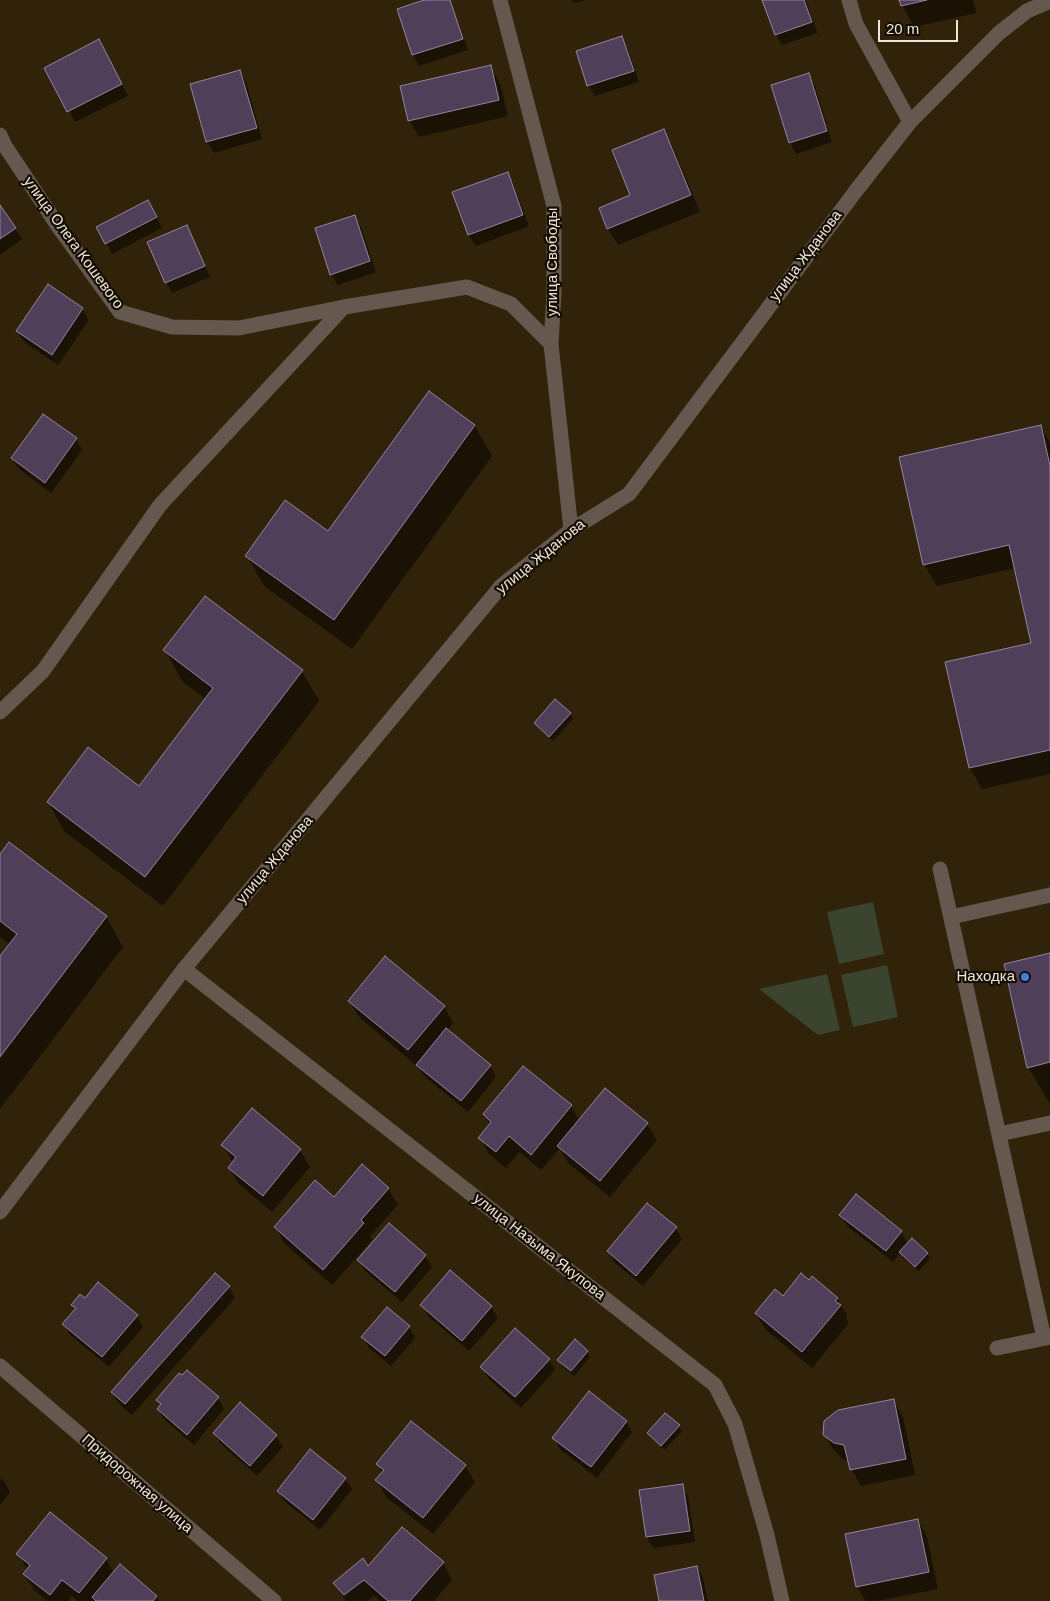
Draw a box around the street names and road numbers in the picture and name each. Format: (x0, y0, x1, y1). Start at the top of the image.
street label: улица Олега Кошевого (19, 174, 127, 312)
street label: улица Жданова (766, 207, 846, 305)
street label: улица Свободы (544, 208, 562, 316)
street label: улица Жданова (493, 516, 589, 598)
street label: улица Жданова (233, 812, 317, 908)
street label: улица Назыма Якупова (469, 1190, 609, 1304)
street label: Придорожная улица (78, 1431, 196, 1537)

